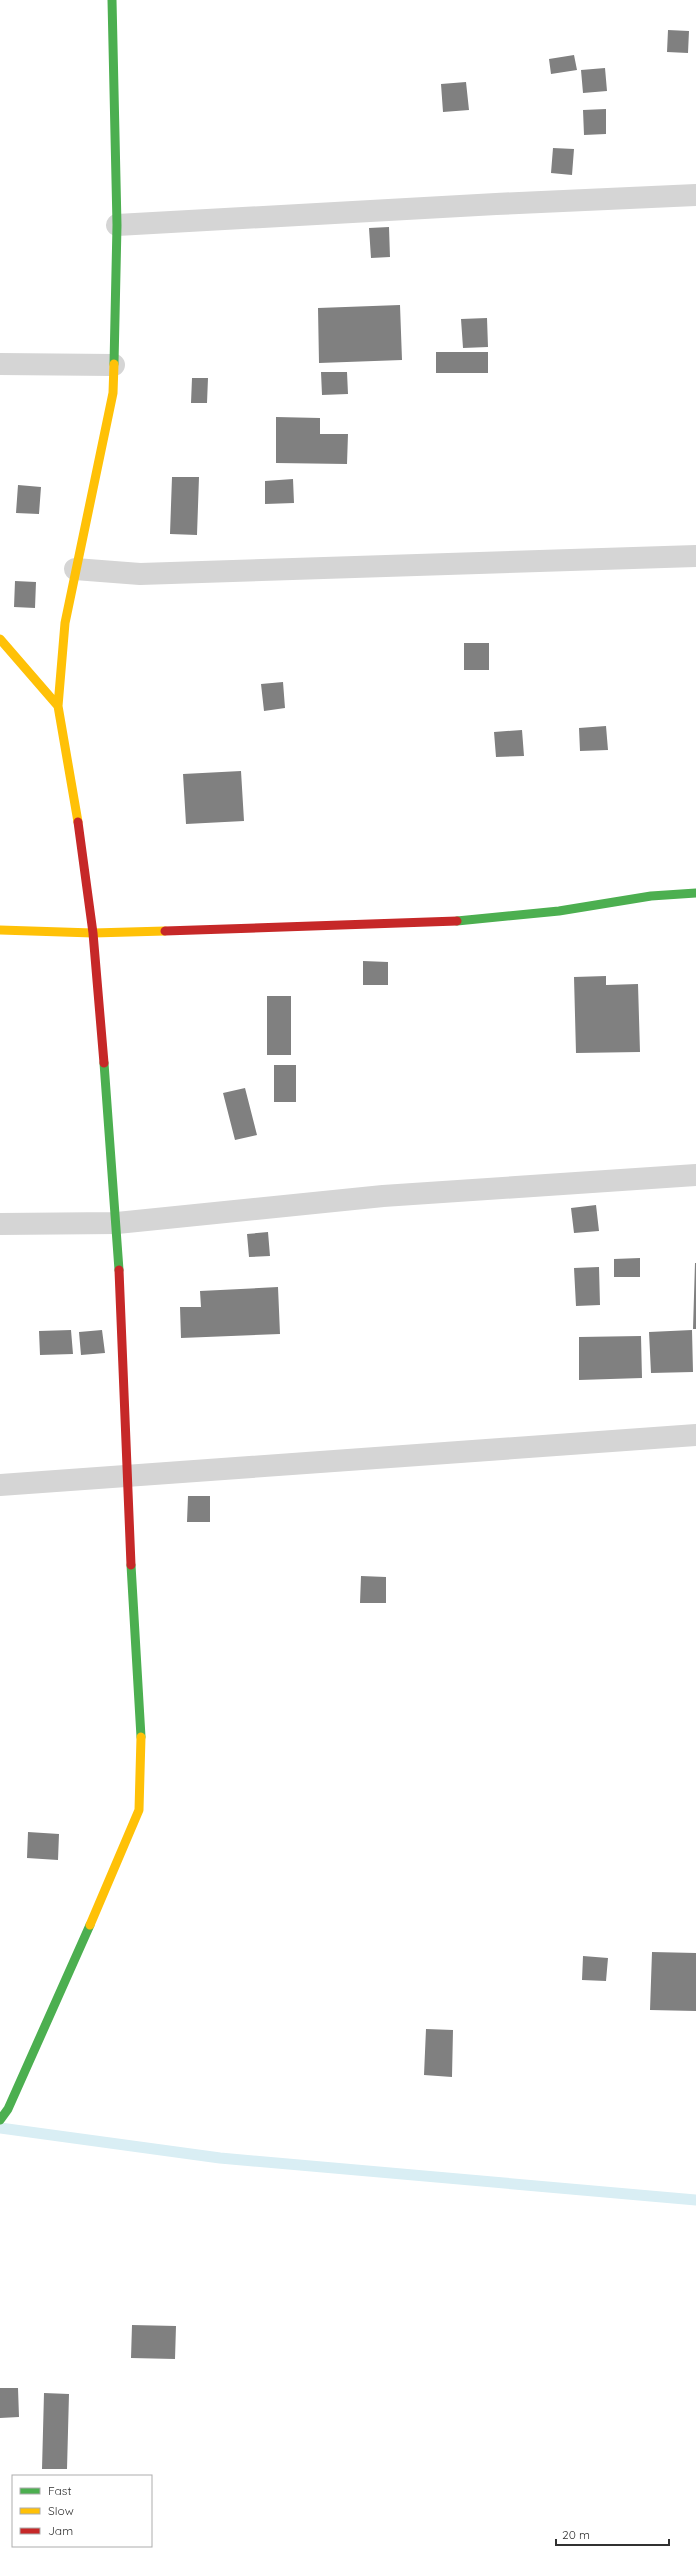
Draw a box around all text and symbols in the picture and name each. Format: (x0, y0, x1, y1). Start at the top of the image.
legend (12, 2475, 152, 2547)
text: Fast (48, 2483, 72, 2498)
text: Slow (48, 2503, 74, 2518)
scale bar (556, 2521, 669, 2547)
text: Jam (48, 2523, 73, 2538)
text: 20 m (562, 2527, 590, 2542)

